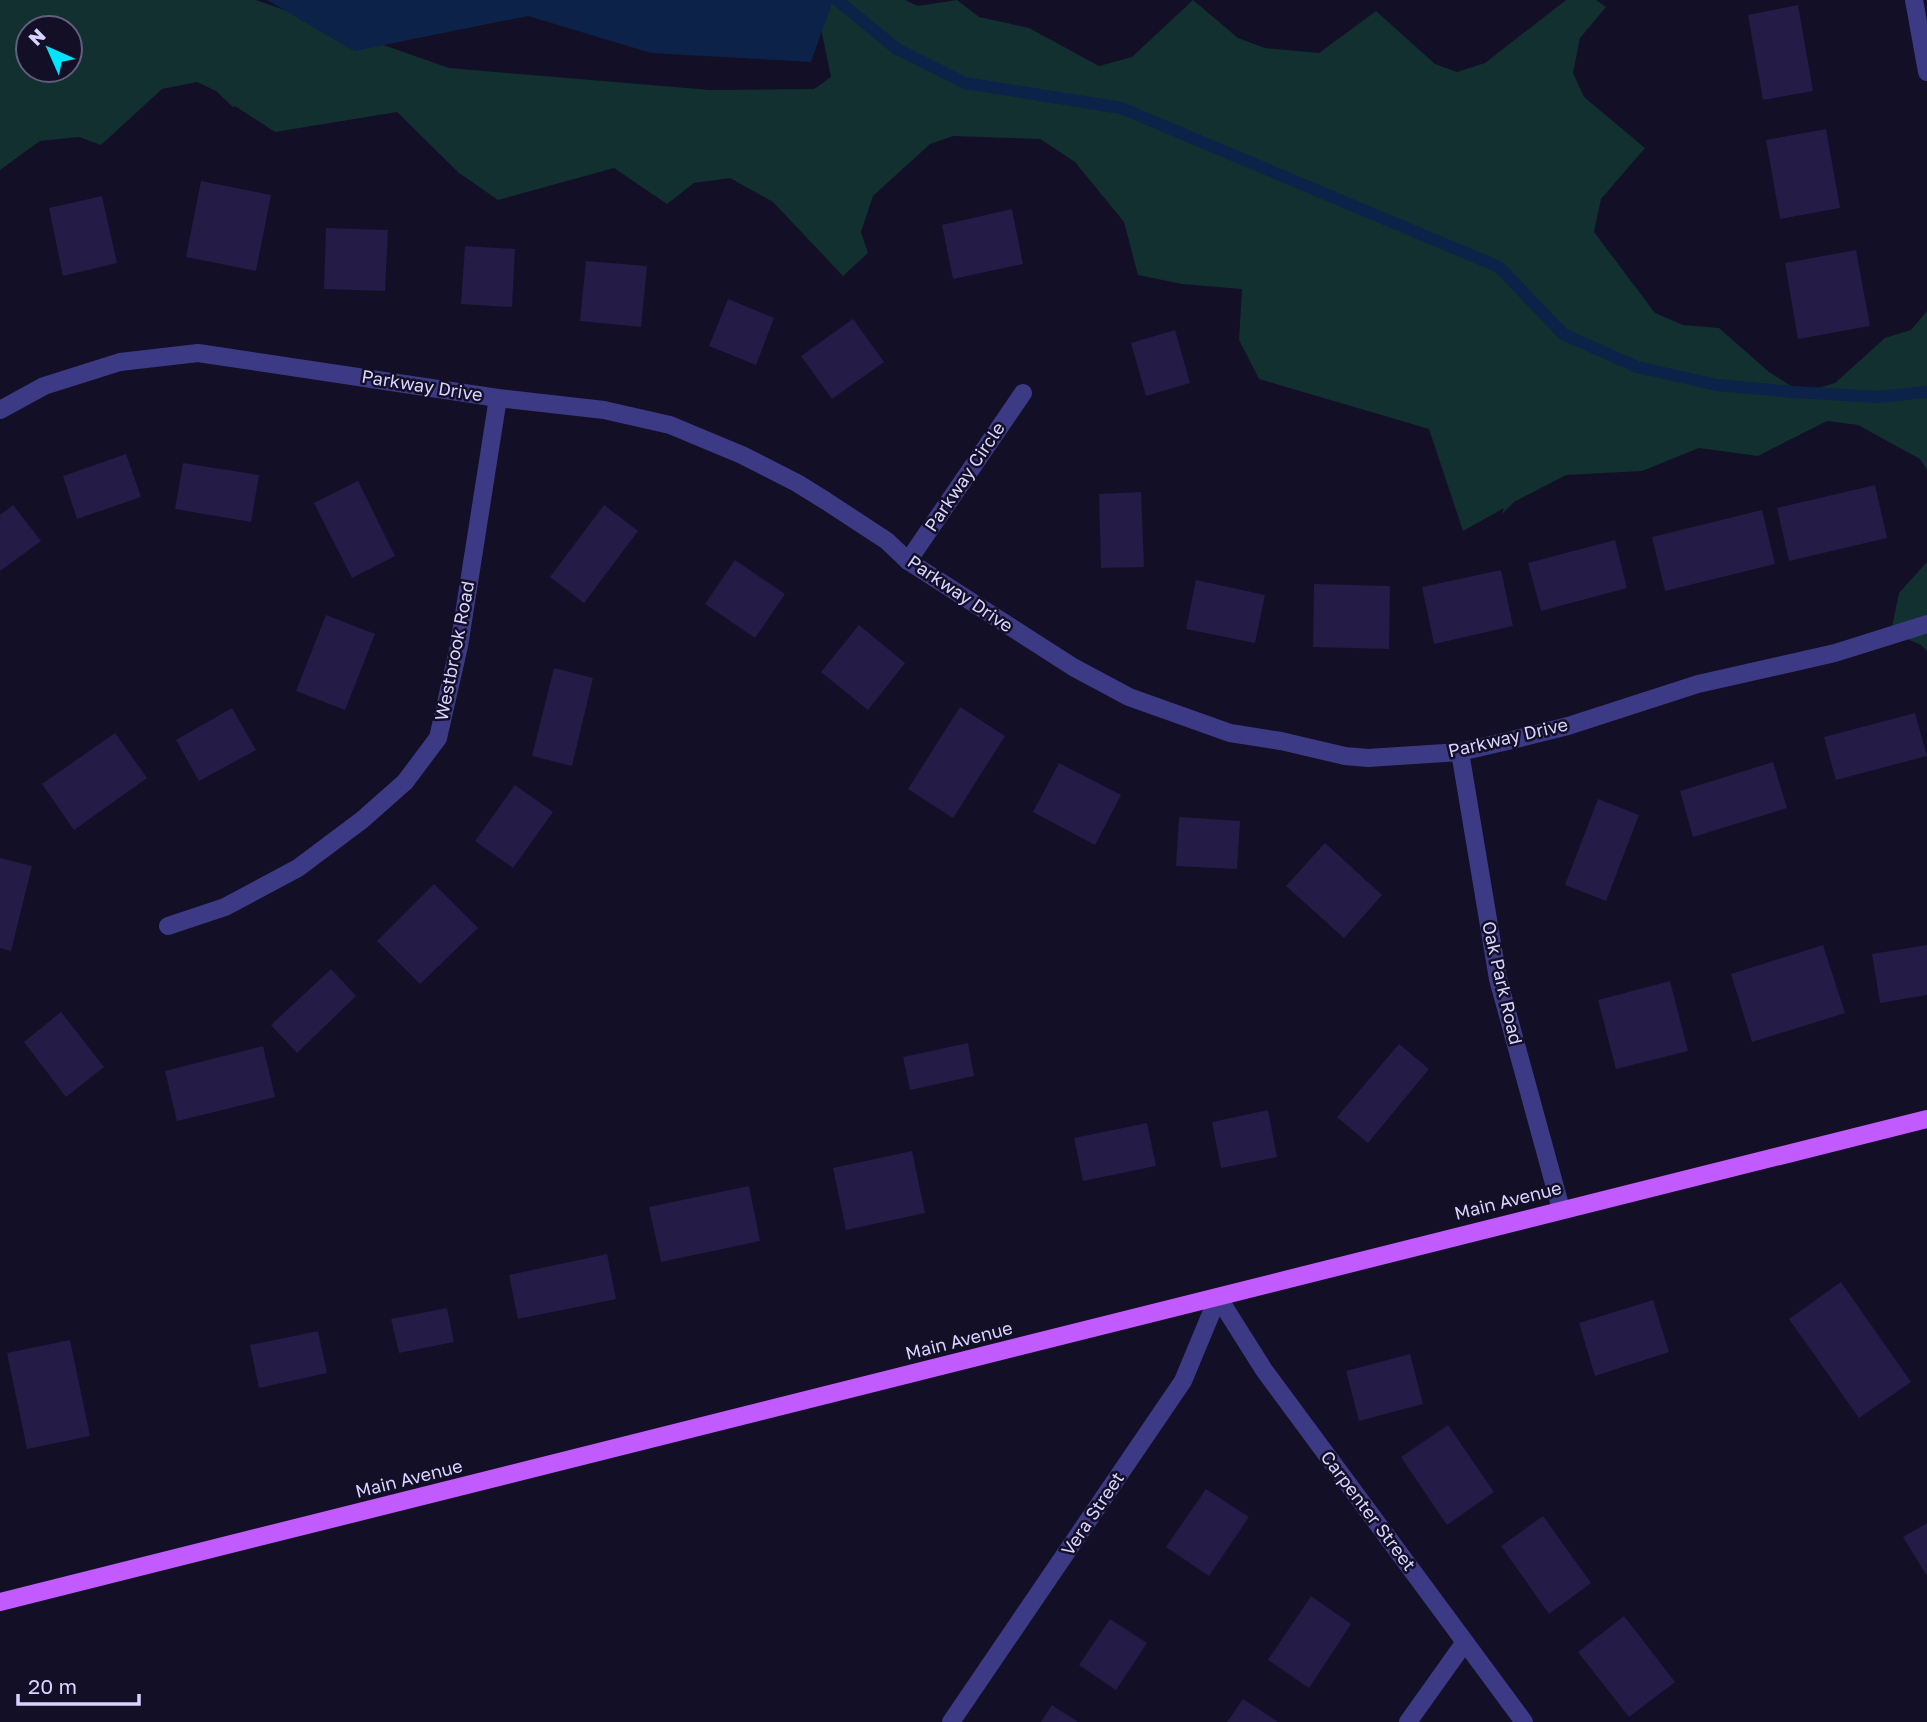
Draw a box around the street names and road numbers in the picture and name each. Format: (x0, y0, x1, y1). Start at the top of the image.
street label: Parkway Drive (360, 365, 484, 405)
street label: Parkway Circle (919, 417, 1009, 535)
street label: Parkway Drive (904, 550, 1017, 637)
street label: Westbrook Road (430, 579, 478, 723)
street label: Parkway Drive (1446, 713, 1570, 762)
street label: Oak Park Road (1478, 919, 1528, 1047)
street label: Main Avenue (1452, 1176, 1564, 1224)
street label: Main Avenue (903, 1316, 1015, 1364)
street label: Carpenter Street (1317, 1446, 1421, 1575)
street label: Main Avenue (353, 1454, 465, 1502)
street label: Vera Street (1056, 1467, 1128, 1559)

